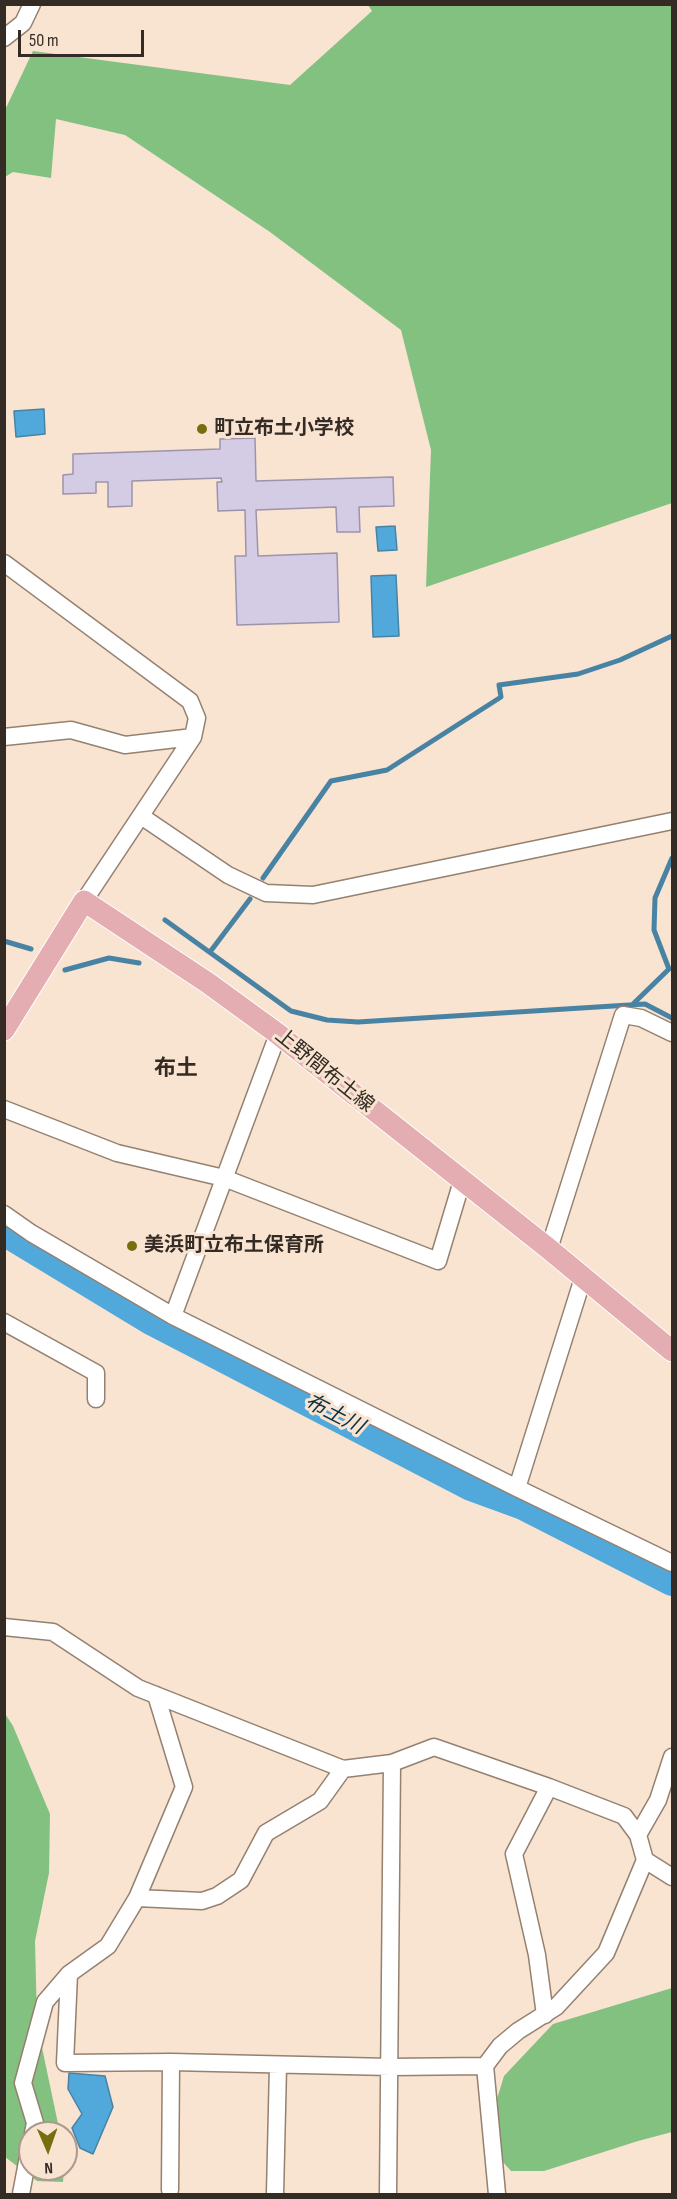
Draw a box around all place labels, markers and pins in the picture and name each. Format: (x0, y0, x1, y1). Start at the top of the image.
place label: 町立布土小学校 (214, 417, 354, 441)
marker: 町立布土小学校 (195, 422, 209, 436)
place label: 美浜町立布土保育所 (144, 1234, 324, 1258)
marker: 美浜町立布土保育所 (125, 1239, 139, 1253)

